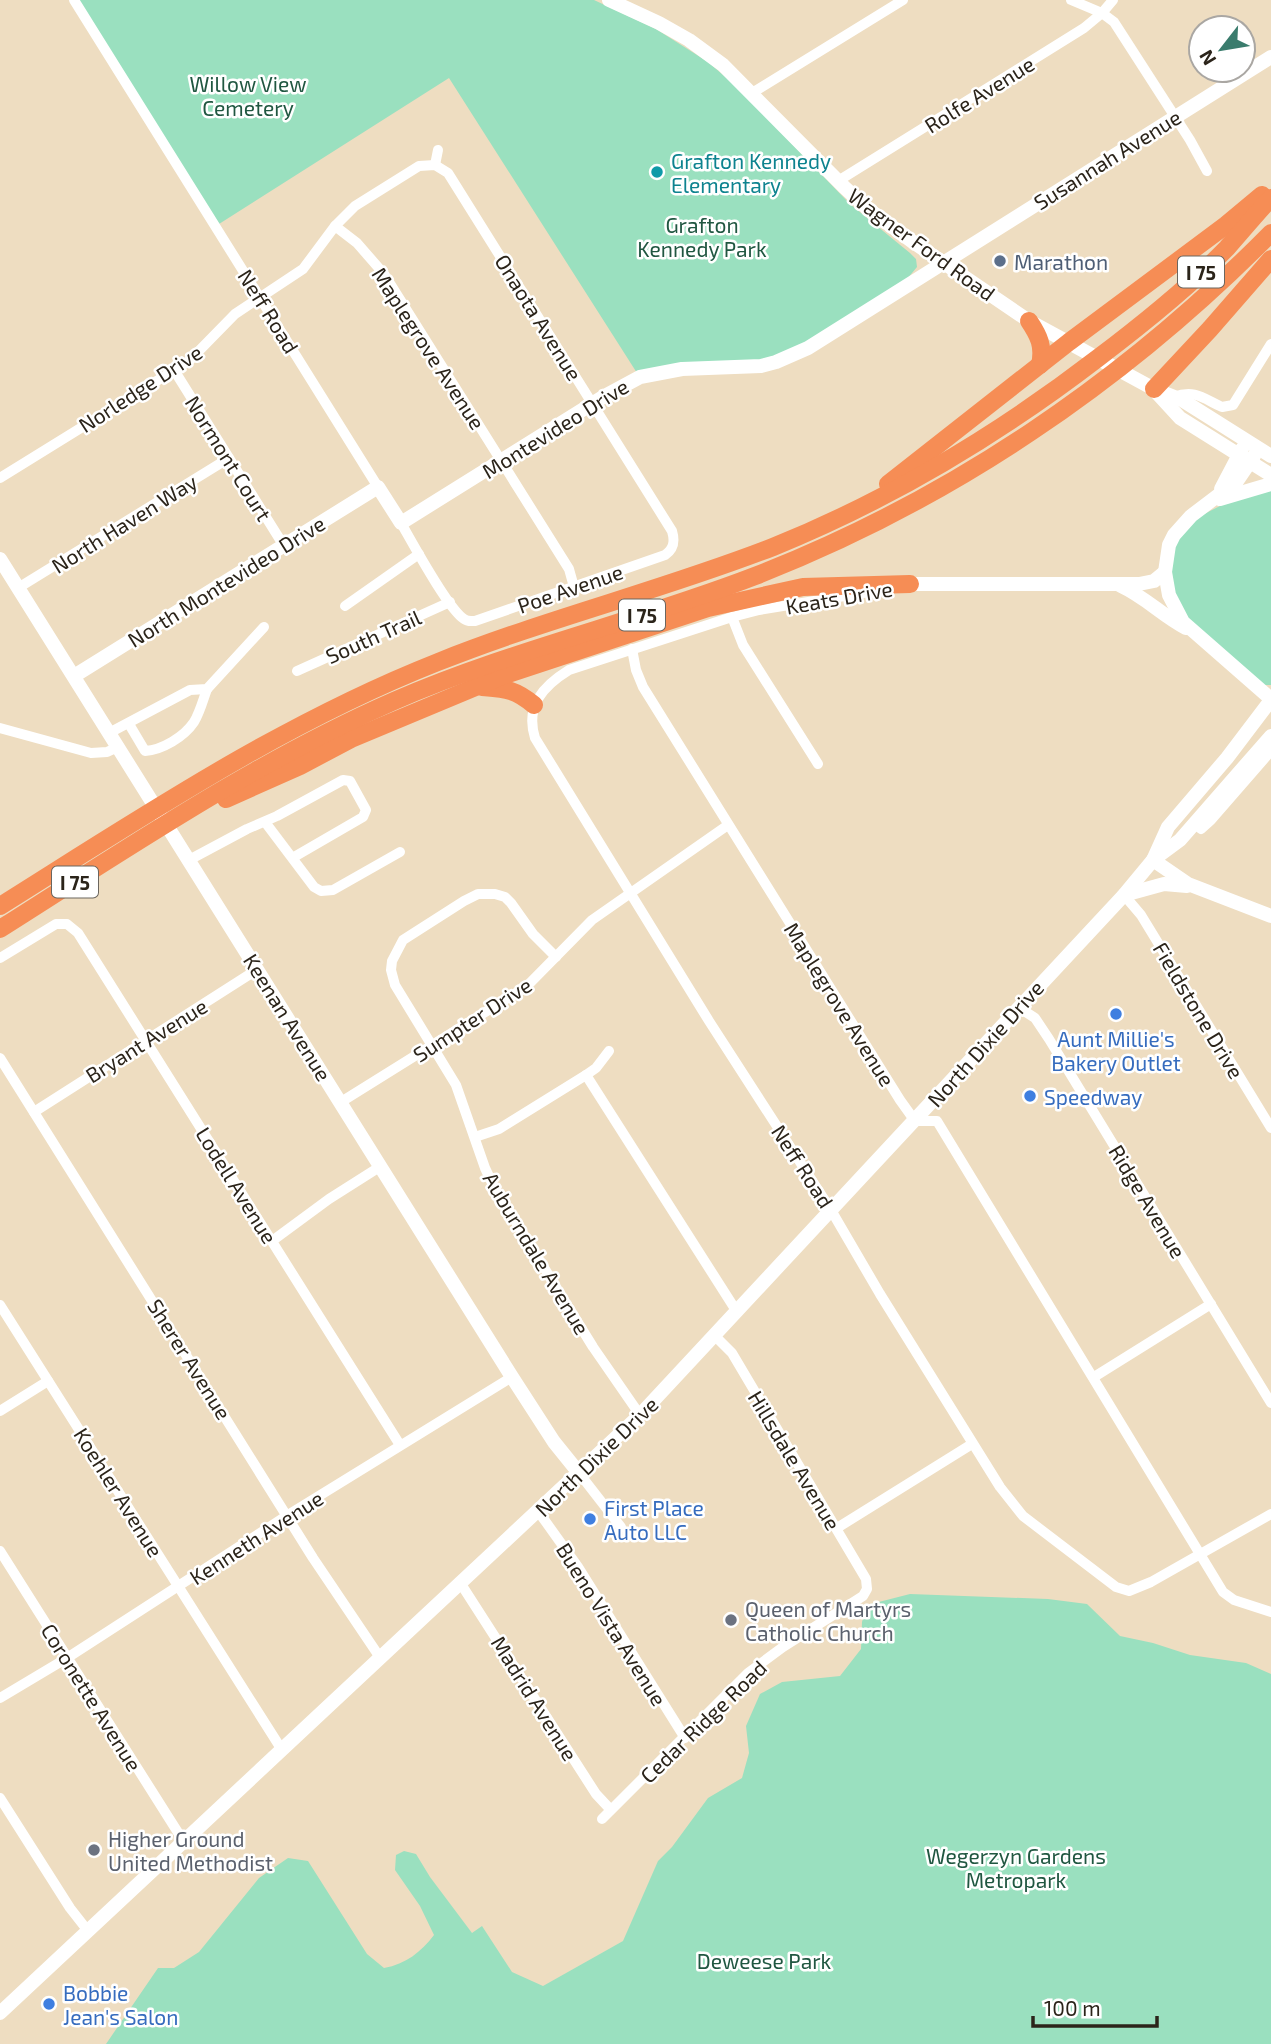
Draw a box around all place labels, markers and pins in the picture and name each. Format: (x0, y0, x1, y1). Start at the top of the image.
place label: Grafton Kennedy Elementary (671, 148, 831, 197)
marker: Grafton Kennedy Elementary (649, 164, 665, 180)
place label: Marathon (1014, 249, 1108, 274)
marker: Marathon (992, 253, 1008, 269)
marker: Aunt Millie's Bakery Outlet (1108, 1006, 1124, 1022)
place label: Aunt Millie's Bakery Outlet (1051, 1026, 1181, 1075)
place label: Speedway (1044, 1084, 1142, 1109)
marker: Speedway (1022, 1088, 1038, 1104)
place label: First Place Auto LLC (604, 1495, 704, 1544)
marker: First Place Auto LLC (582, 1511, 598, 1527)
place label: Queen of Martyrs Catholic Church (745, 1596, 911, 1645)
marker: Queen of Martyrs Catholic Church (723, 1612, 739, 1628)
place label: Higher Ground United Methodist (108, 1826, 273, 1875)
marker: Higher Ground United Methodist (86, 1842, 102, 1858)
place label: Bobbie Jean's Salon (63, 1980, 178, 2029)
marker: Bobbie Jean's Salon (41, 1996, 57, 2012)

